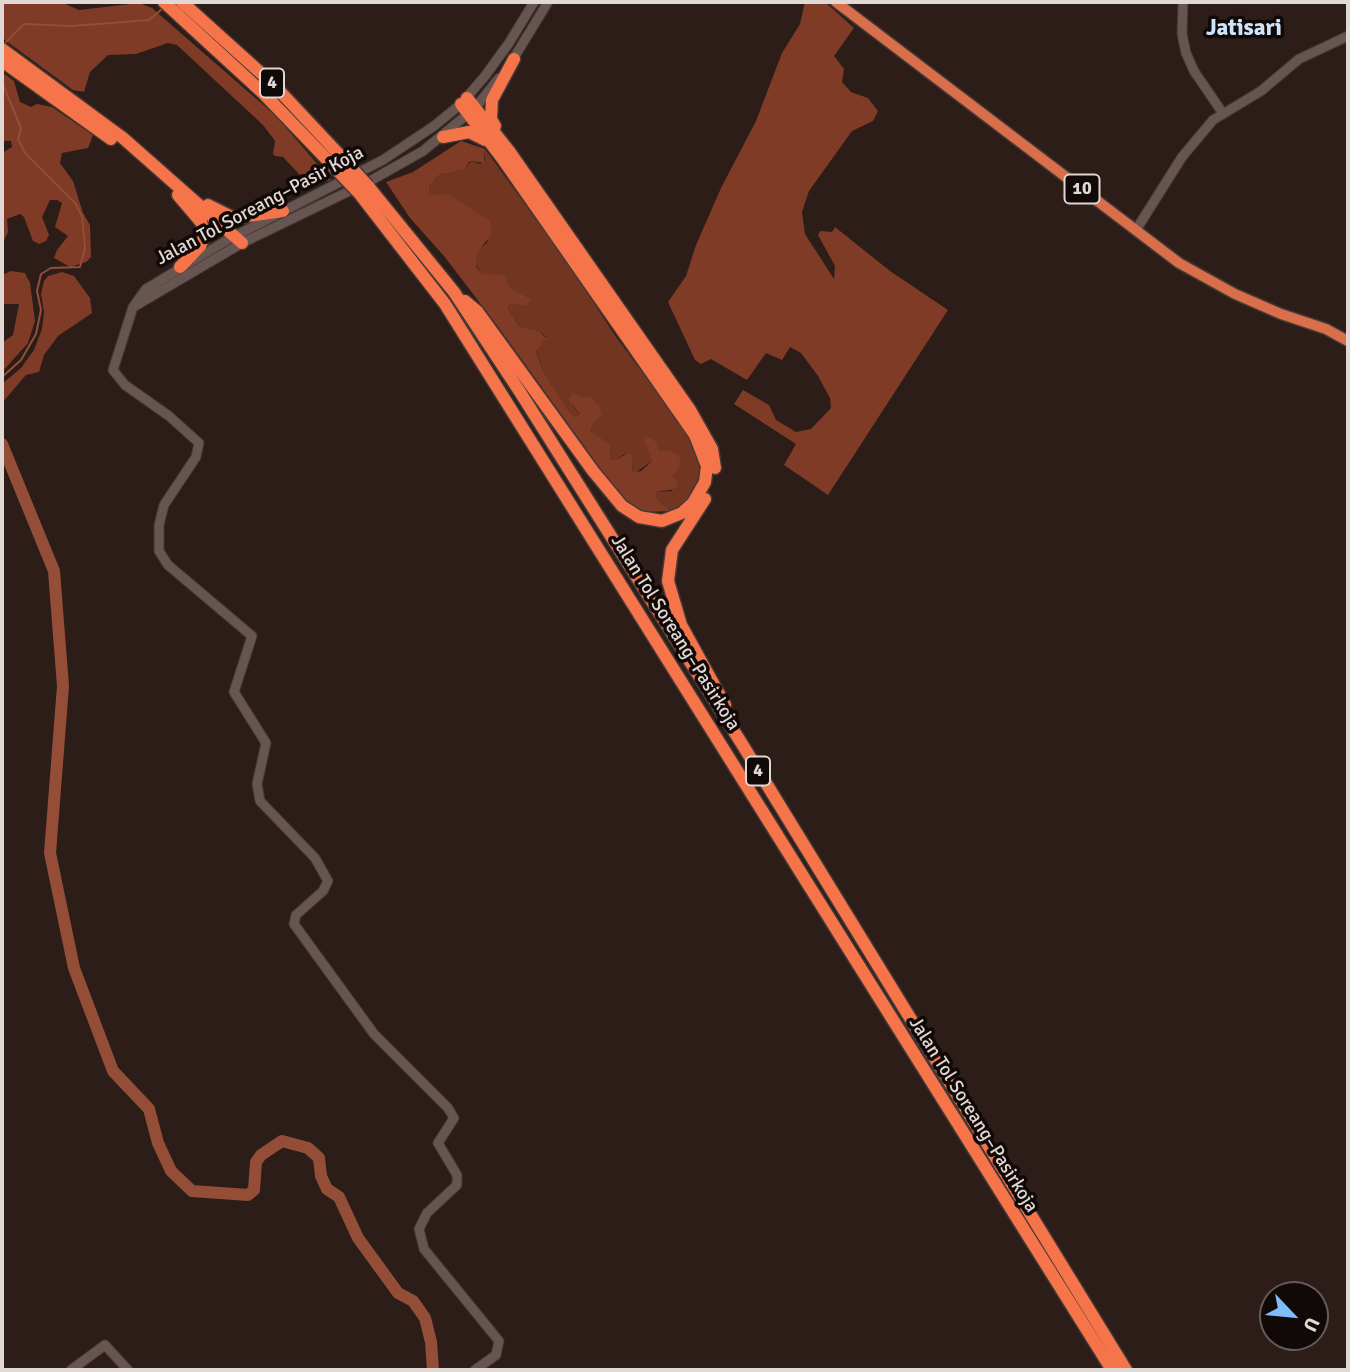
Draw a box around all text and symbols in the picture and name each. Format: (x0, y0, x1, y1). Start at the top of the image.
district label: Jatisari (1206, 15, 1282, 43)
road number: 4 (260, 68, 284, 98)
street label: Jalan Tol Soreang–Pasir Koja (152, 141, 368, 271)
road number: 10 (1064, 174, 1100, 204)
street label: Jalan Tol Soreang–Pasirkoja (605, 531, 745, 735)
road number: 4 (746, 756, 770, 786)
street label: Jalan Tol Soreang–Pasirkoja (903, 1013, 1043, 1217)
north arrow (1259, 1281, 1329, 1351)
text: U (1297, 1313, 1325, 1335)

